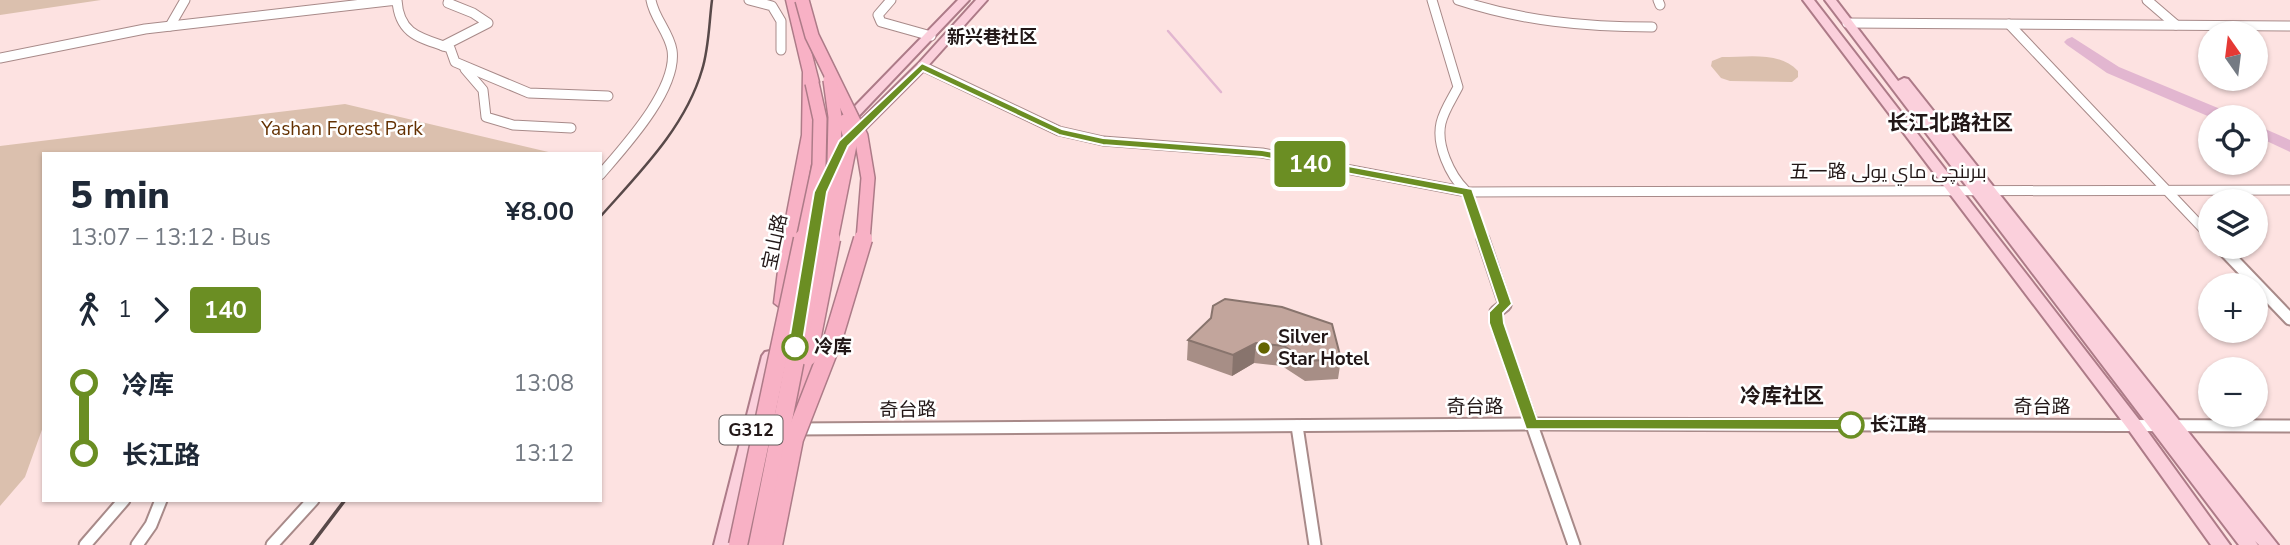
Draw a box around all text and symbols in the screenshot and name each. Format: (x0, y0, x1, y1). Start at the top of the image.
north arrow (2198, 21, 2268, 91)
map controls (2198, 21, 2268, 427)
district label: 新兴巷社区 (947, 25, 1037, 49)
button: locate (2198, 105, 2268, 175)
district label: 长江北路社区 (1887, 109, 2013, 137)
park label: Yashan Forest Park (260, 116, 423, 142)
line badge: 140 (1270, 141, 1350, 187)
text: 140 (1288, 148, 1332, 180)
street label: 五一路 بىرىنچى ماي يولى (1789, 159, 1987, 186)
text: 5 min (70, 170, 170, 221)
button: layers (2198, 189, 2268, 259)
text: ¥8.00 (505, 194, 574, 229)
street label: 宝山路 (756, 211, 794, 273)
text: 13:07 – 13:12 · Bus (70, 222, 271, 253)
button: + (2198, 273, 2268, 343)
icon: walk (70, 291, 108, 329)
icon: forward (142, 291, 180, 329)
text: 1 (118, 294, 132, 325)
text: 140 (204, 294, 247, 326)
place label: Silver Star Hotel (1278, 324, 1369, 372)
marker: 冷库 (782, 334, 808, 360)
place label: 冷库 (814, 334, 852, 360)
marker: Silver Star Hotel (1256, 340, 1272, 356)
button: − (2198, 357, 2268, 427)
text: 冷库 (122, 368, 174, 403)
text: 13:08 (514, 368, 574, 399)
district label: 冷库社区 (1740, 382, 1824, 410)
street label: 奇台路 (1446, 394, 1504, 420)
street label: 奇台路 (2013, 394, 2071, 420)
street label: 奇台路 (879, 397, 937, 423)
marker: 长江路 (1838, 412, 1864, 438)
place label: 长江路 (1870, 412, 1927, 438)
road number: G312 (720, 416, 782, 444)
text: 长江路 (122, 438, 200, 473)
text: 13:12 (514, 438, 574, 469)

